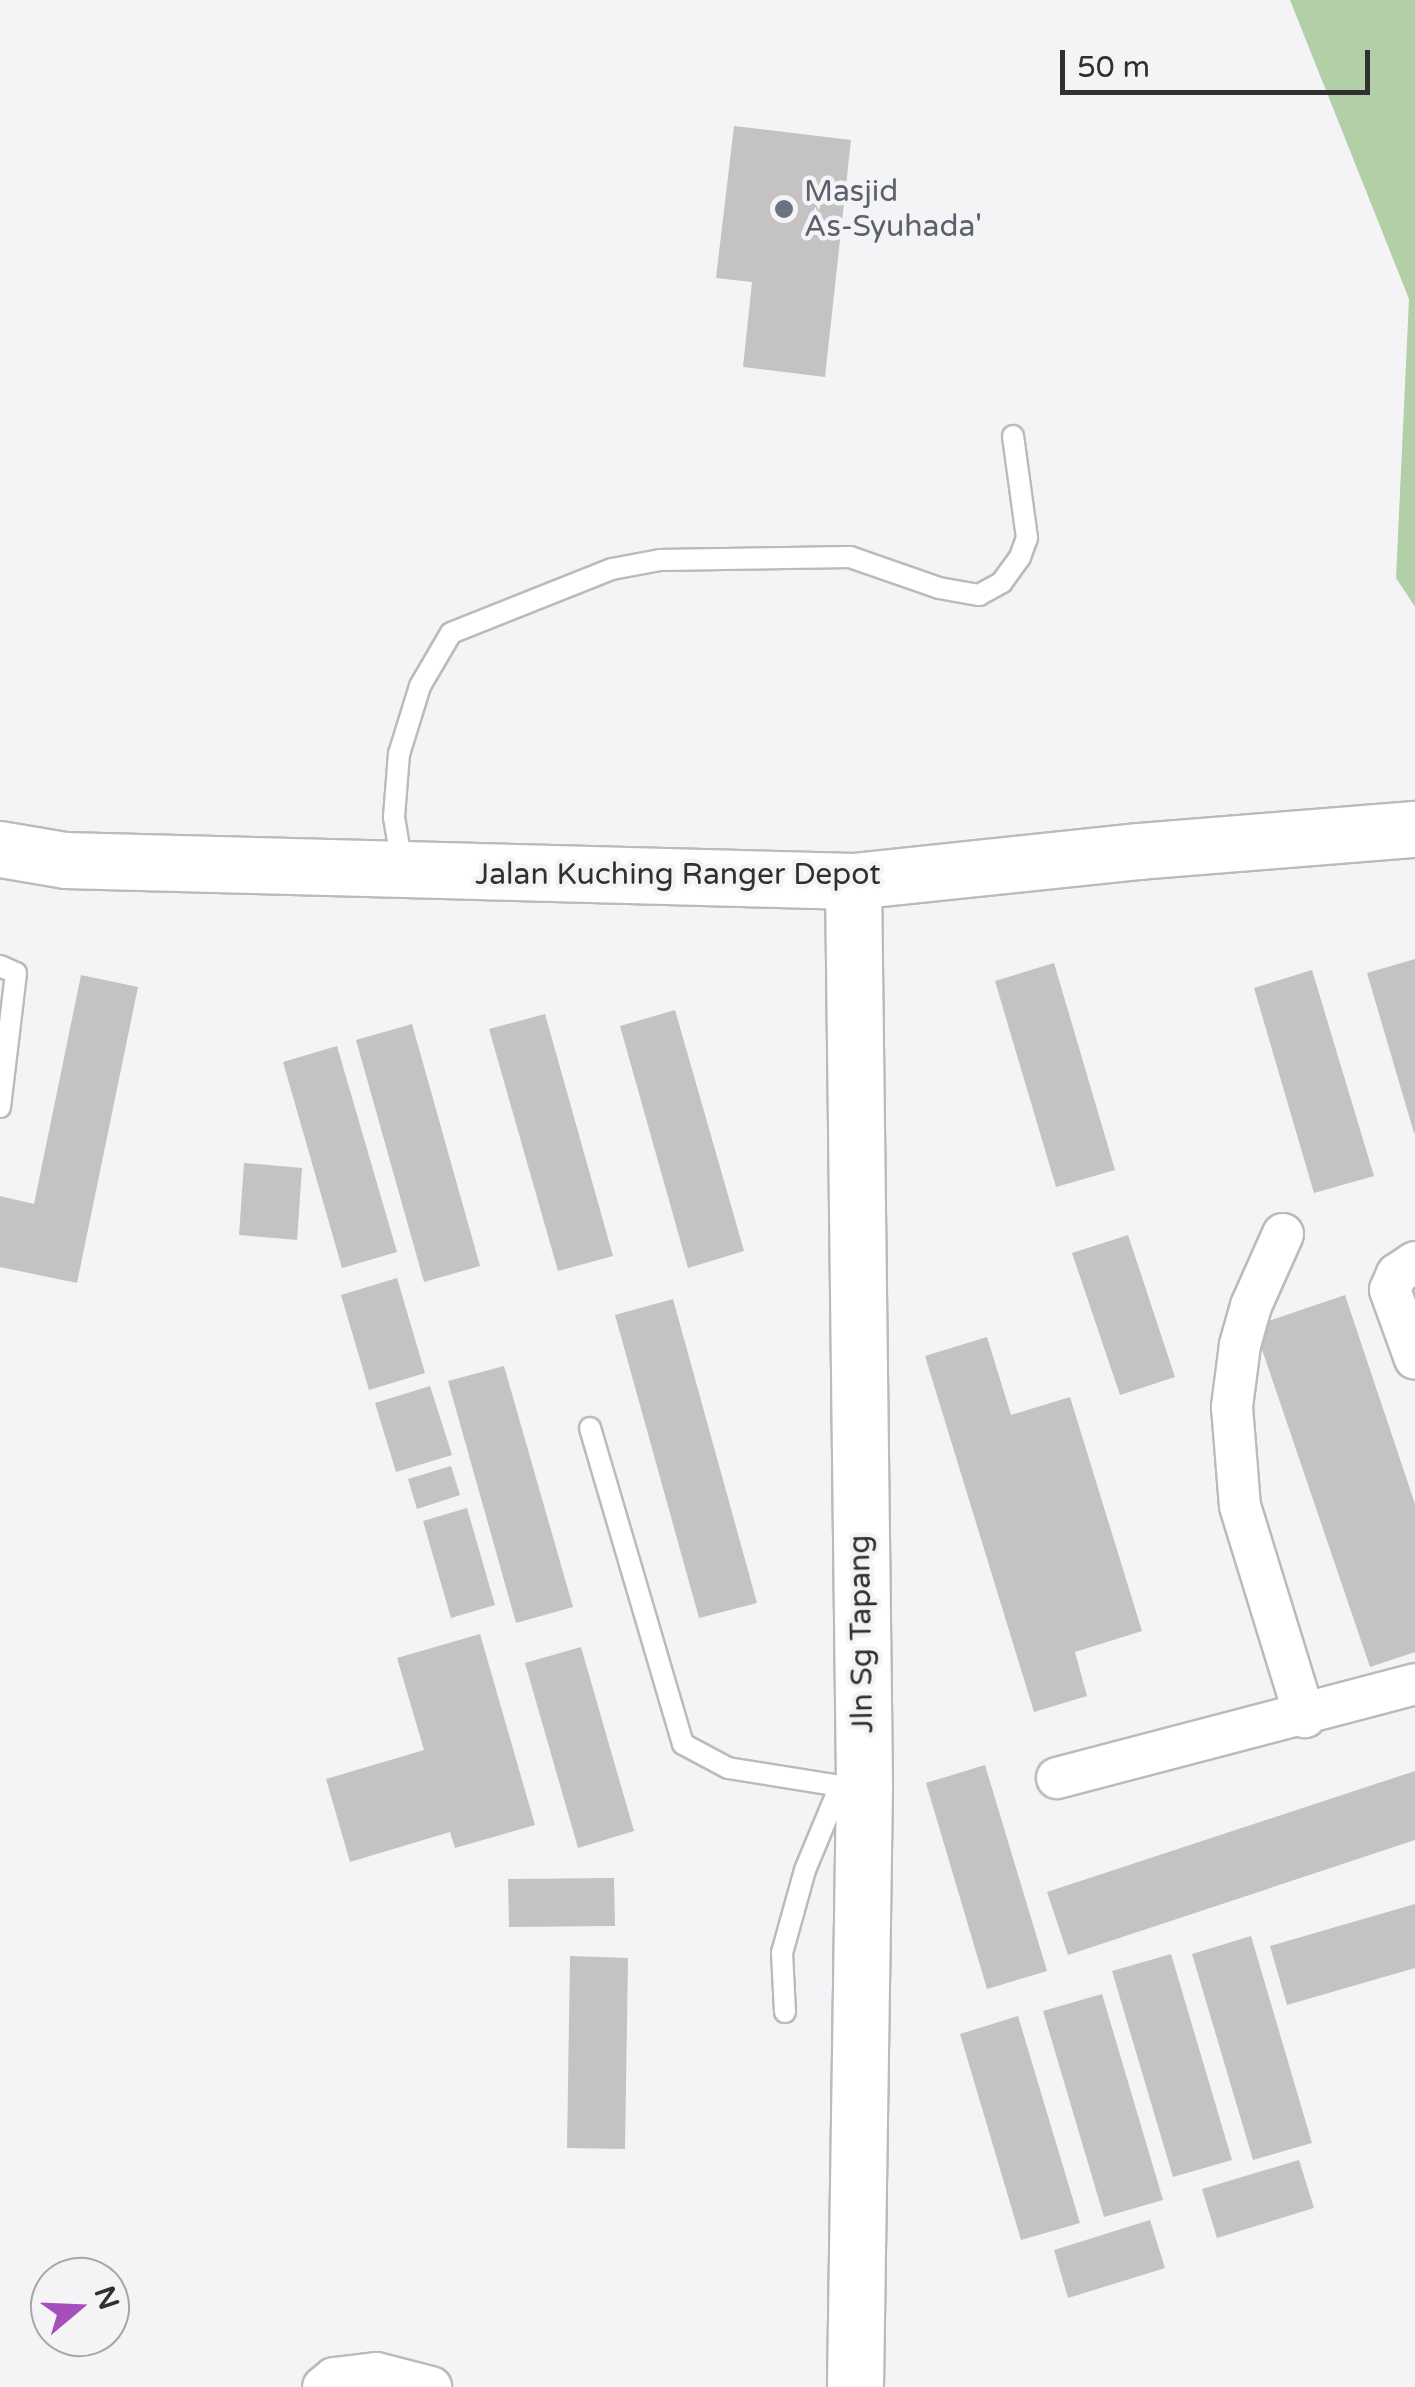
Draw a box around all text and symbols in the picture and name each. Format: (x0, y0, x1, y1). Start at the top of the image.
scale bar (1065, 30, 1375, 92)
text: 50 m (1077, 49, 1150, 86)
place label: Masjid As-Syuhada' (804, 174, 982, 244)
marker: Masjid As-Syuhada' (773, 198, 795, 220)
street label: Jalan Kuching Ranger Depot (475, 857, 881, 893)
street label: Jln Sg Tapang (842, 1534, 882, 1734)
north arrow (30, 2257, 130, 2357)
text: N (87, 2282, 126, 2314)

